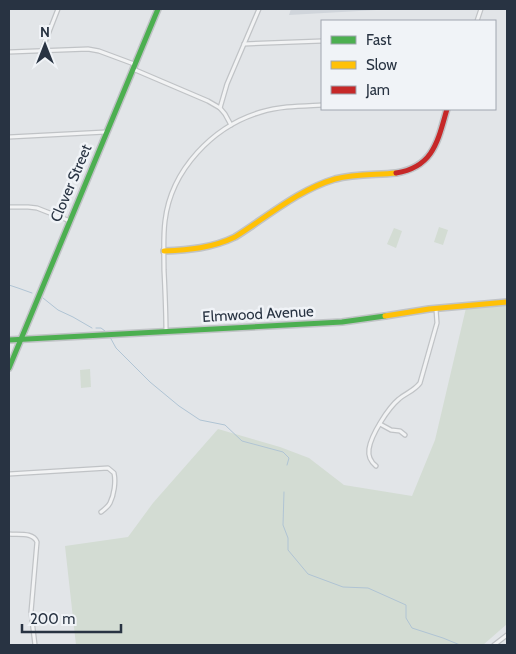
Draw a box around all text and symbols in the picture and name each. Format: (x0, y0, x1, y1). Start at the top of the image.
north arrow (20, 20, 70, 70)
legend (321, 20, 496, 110)
text: N (40, 23, 50, 41)
text: Fast (366, 31, 391, 49)
text: Slow (366, 56, 397, 74)
text: Jam (365, 81, 390, 99)
street label: Clover Street (47, 142, 95, 224)
street label: Elmwood Avenue (202, 302, 314, 326)
scale bar (22, 602, 121, 634)
text: 200 m (30, 610, 75, 628)

